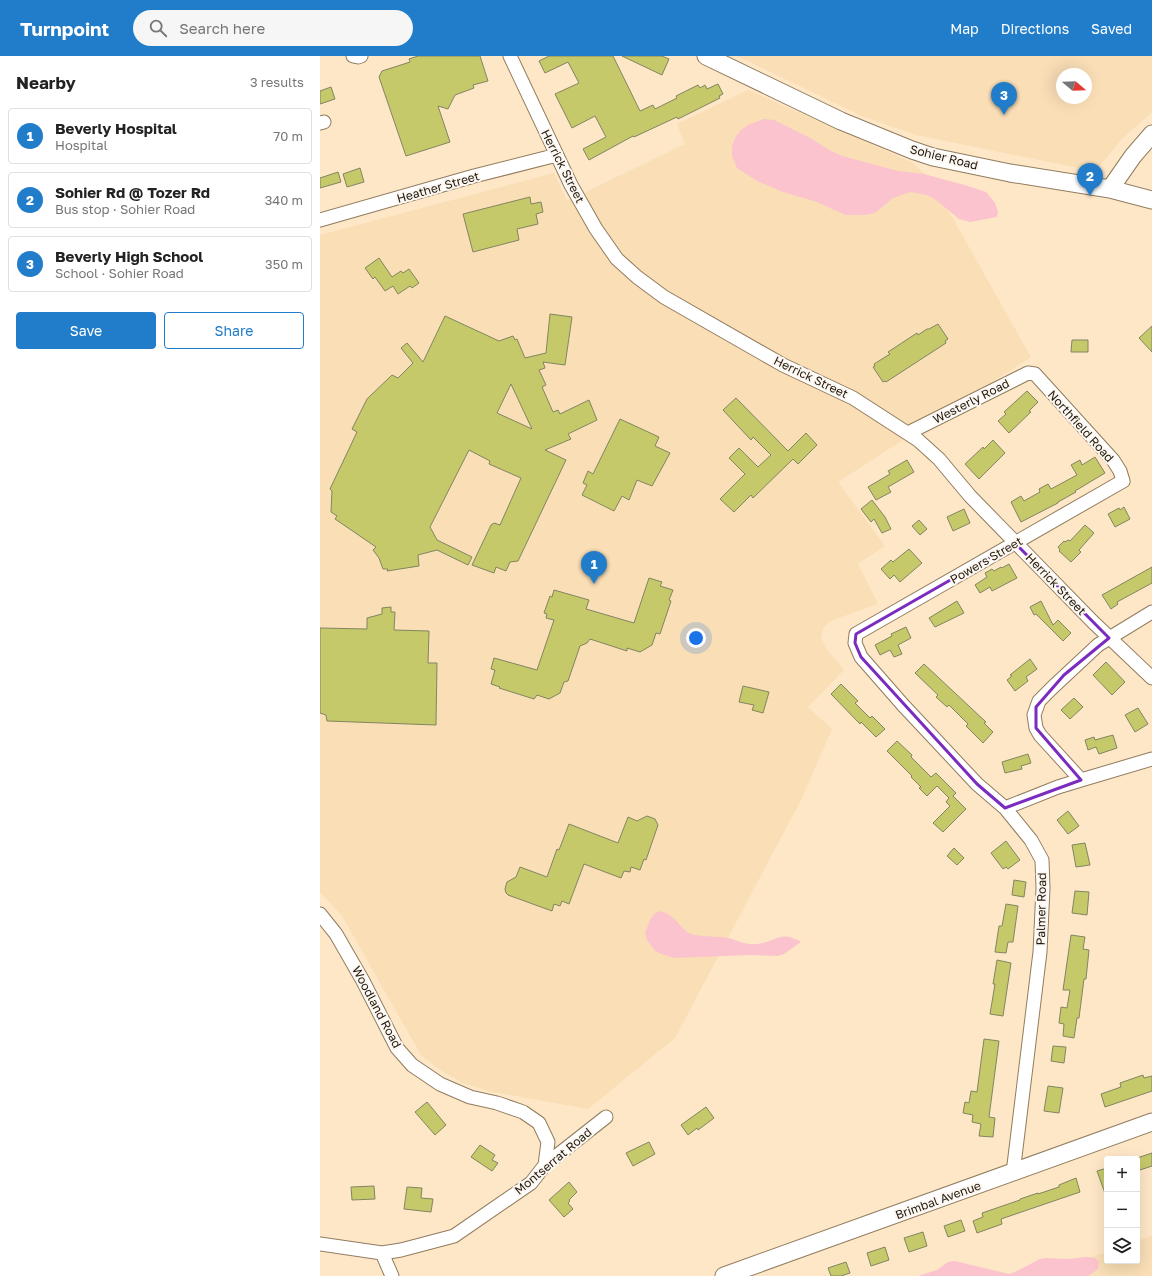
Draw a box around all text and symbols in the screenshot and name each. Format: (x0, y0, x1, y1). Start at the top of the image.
search box (133, 10, 413, 46)
text: Turnpoint (20, 17, 109, 40)
icon: search (147, 17, 169, 39)
text: Search here (179, 19, 265, 37)
text: Map (950, 20, 979, 37)
text: Directions (1001, 20, 1069, 37)
text: Saved (1091, 20, 1132, 37)
north arrow (1056, 68, 1092, 104)
text: Nearby (16, 72, 76, 93)
text: 3 results (250, 74, 304, 90)
pin: 3 (991, 82, 1017, 115)
text: Beverly Hospital (55, 119, 177, 137)
street label: Herrick Street (538, 127, 588, 205)
text: 1 (27, 128, 33, 144)
text: 70 m (273, 128, 303, 144)
text: Hospital (55, 137, 108, 153)
street label: Sohier Road (908, 141, 980, 173)
pin: 2 (1077, 163, 1103, 196)
street label: Heather Street (395, 168, 481, 206)
text: Sohier Rd @ Tozer Rd (55, 183, 210, 201)
text: 2 (26, 192, 34, 208)
text: 340 m (265, 192, 303, 208)
text: Bus stop · Sohier Road (55, 201, 195, 217)
text: Beverly High School (55, 247, 203, 265)
text: 3 (26, 256, 34, 272)
text: 350 m (265, 256, 303, 272)
text: School · Sohier Road (55, 265, 184, 281)
button: Save (16, 312, 156, 349)
button: Share (164, 312, 304, 349)
street label: Herrick Street (772, 353, 851, 401)
street label: Westerly Road (930, 375, 1012, 427)
street label: Northfield Road (1045, 387, 1117, 465)
street label: Powers Street (947, 533, 1025, 587)
street label: Herrick Street (1023, 550, 1089, 618)
pin: 1 (581, 551, 607, 584)
your location (686, 628, 706, 648)
street label: Palmer Road (1033, 872, 1049, 946)
street label: Woodland Road (349, 963, 405, 1051)
street label: Montserrat Road (511, 1124, 595, 1198)
map controls (1104, 1156, 1140, 1264)
button: + (1104, 1156, 1140, 1192)
street label: Brimbal Avenue (893, 1178, 983, 1222)
button: − (1104, 1192, 1140, 1228)
button: layers (1104, 1228, 1140, 1264)

